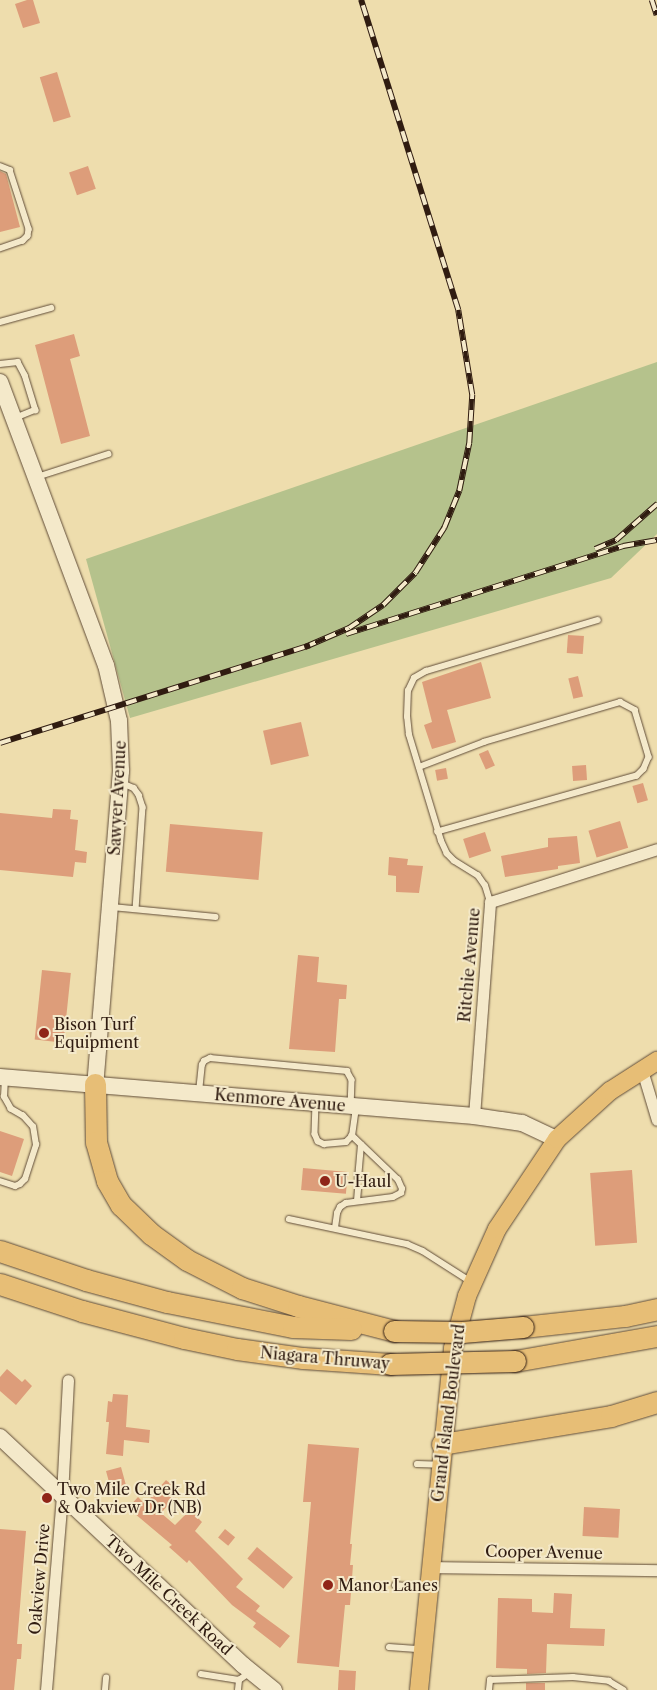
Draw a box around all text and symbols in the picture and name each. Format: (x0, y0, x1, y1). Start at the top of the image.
street label: Sawyer Avenue (104, 740, 130, 856)
street label: Ritchie Avenue (454, 907, 484, 1023)
place label: Bison Turf Equipment (54, 1014, 139, 1052)
marker: Bison Turf Equipment (38, 1027, 50, 1039)
street label: Kenmore Avenue (213, 1085, 347, 1115)
place label: U-Haul (335, 1171, 391, 1191)
marker: U-Haul (319, 1175, 331, 1187)
street label: Grand Island Boulevard (428, 1323, 468, 1503)
street label: Niagara Thruway (259, 1343, 391, 1373)
place label: Two Mile Creek Rd & Oakview Dr (NB) (57, 1479, 206, 1517)
marker: Two Mile Creek Rd & Oakview Dr (NB) (41, 1492, 53, 1504)
street label: Oakview Drive (25, 1522, 53, 1636)
street label: Two Mile Creek Road (101, 1531, 237, 1659)
street label: Cooper Avenue (485, 1541, 603, 1563)
place label: Manor Lanes (338, 1575, 438, 1595)
marker: Manor Lanes (322, 1579, 334, 1591)

